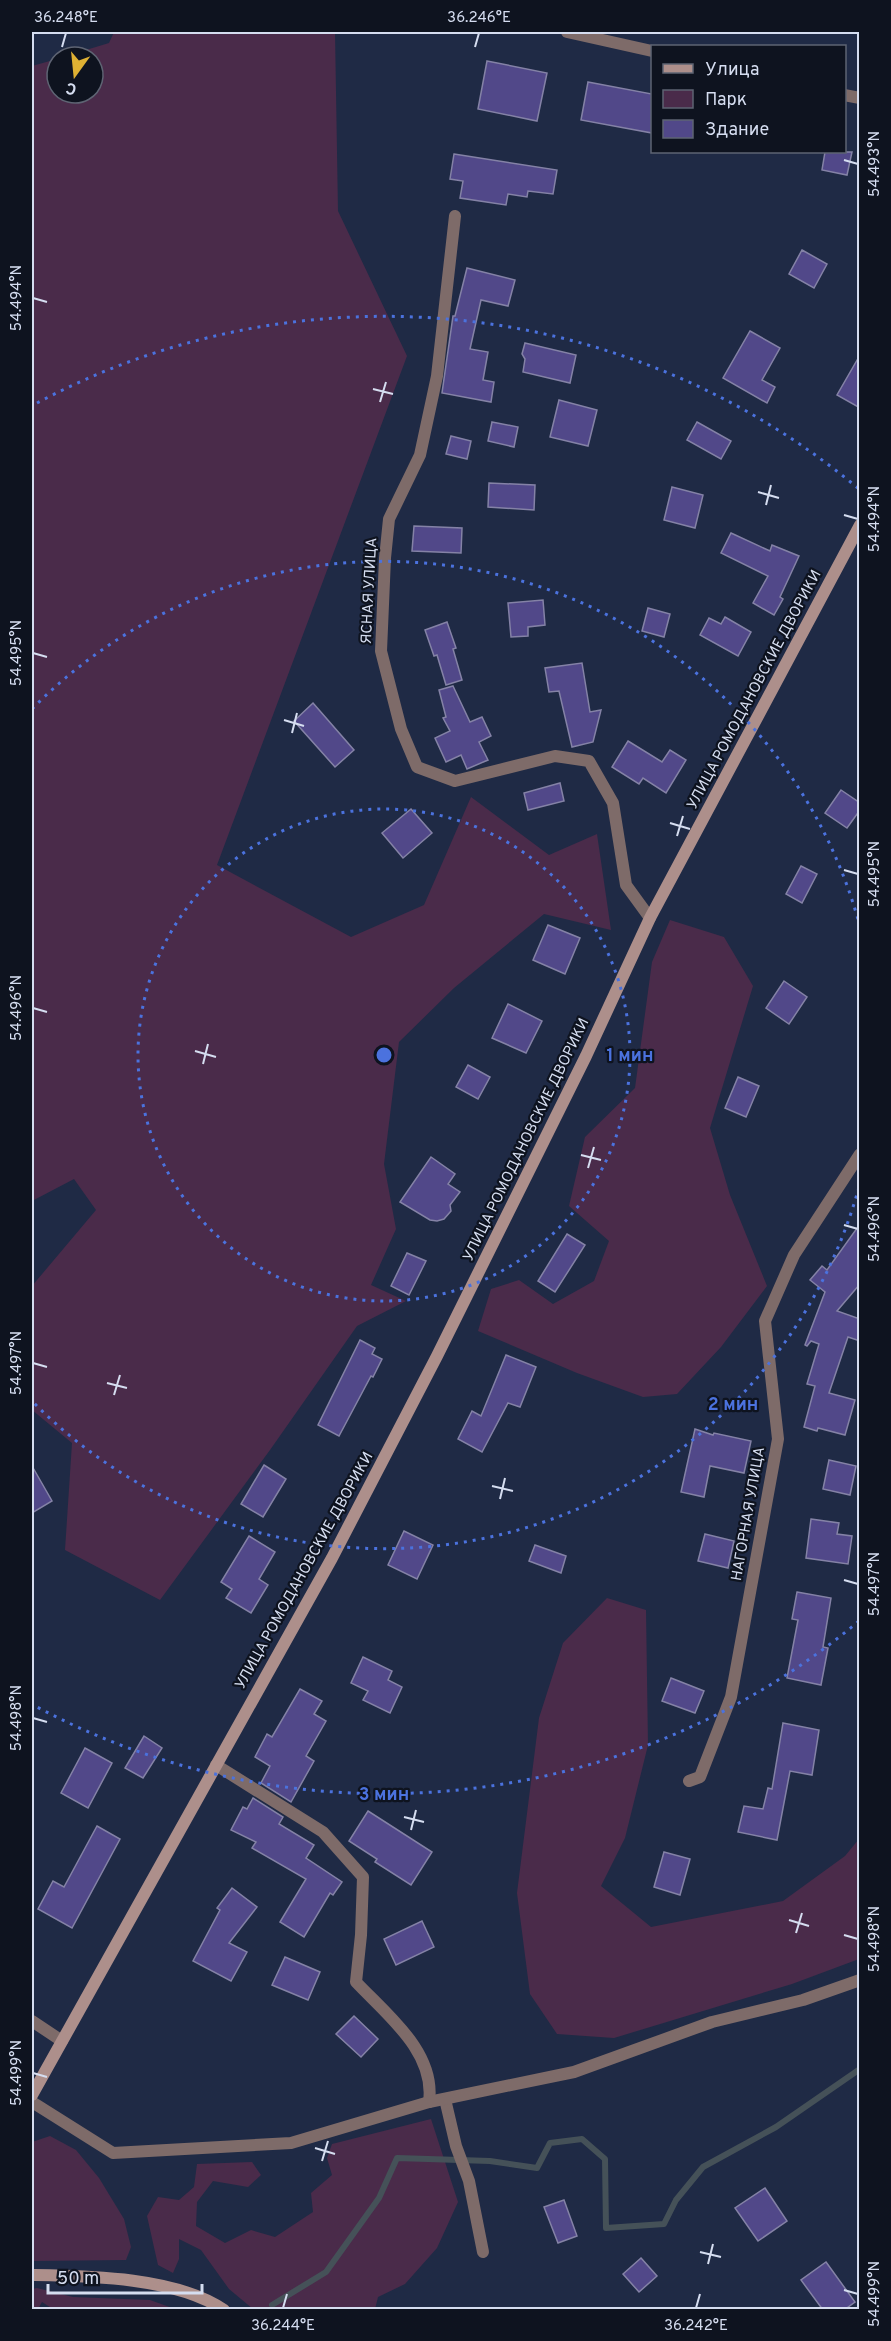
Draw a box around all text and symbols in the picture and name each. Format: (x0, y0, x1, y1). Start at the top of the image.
text: 36.248°E (34, 9, 98, 28)
text: 36.246°E (447, 9, 511, 28)
north arrow (45, 45, 105, 105)
legend (651, 45, 846, 153)
text: Улица (705, 59, 759, 82)
text: С (64, 77, 79, 99)
text: Парк (705, 89, 747, 112)
text: Здание (705, 119, 769, 142)
text: 54.493°N (866, 131, 885, 197)
text: 54.494°N (8, 265, 27, 331)
text: 54.494°N (866, 486, 885, 552)
street label: ЯСНАЯ УЛИЦА (358, 537, 382, 645)
street label: УЛИЦА РОМОДАНОВСКИЕ ДВОРИКИ (684, 567, 826, 813)
text: 54.495°N (8, 620, 27, 686)
text: 54.495°N (866, 841, 885, 907)
text: 54.496°N (8, 975, 27, 1041)
street label: УЛИЦА РОМОДАНОВСКИЕ ДВОРИКИ (460, 1015, 594, 1265)
centre of rings (374, 1045, 394, 1065)
text: 1 мин (607, 1045, 653, 1068)
text: 54.496°N (866, 1196, 885, 1262)
text: 54.497°N (8, 1331, 27, 1395)
text: 2 мин (708, 1394, 758, 1417)
street label: НАГОРНАЯ УЛИЦА (728, 1446, 770, 1582)
street label: УЛИЦА РОМОДАНОВСКИЕ ДВОРИКИ (232, 1449, 378, 1693)
text: 54.497°N (866, 1552, 885, 1616)
text: 54.498°N (8, 1685, 27, 1751)
text: 3 мин (359, 1784, 409, 1807)
text: 54.498°N (866, 1906, 885, 1972)
text: 54.499°N (8, 2040, 27, 2106)
scale bar (48, 2257, 202, 2295)
text: 54.499°N (866, 2261, 885, 2327)
text: 50 m (57, 2268, 99, 2291)
text: 36.244°E (251, 2317, 315, 2336)
text: 36.242°E (664, 2317, 728, 2336)

